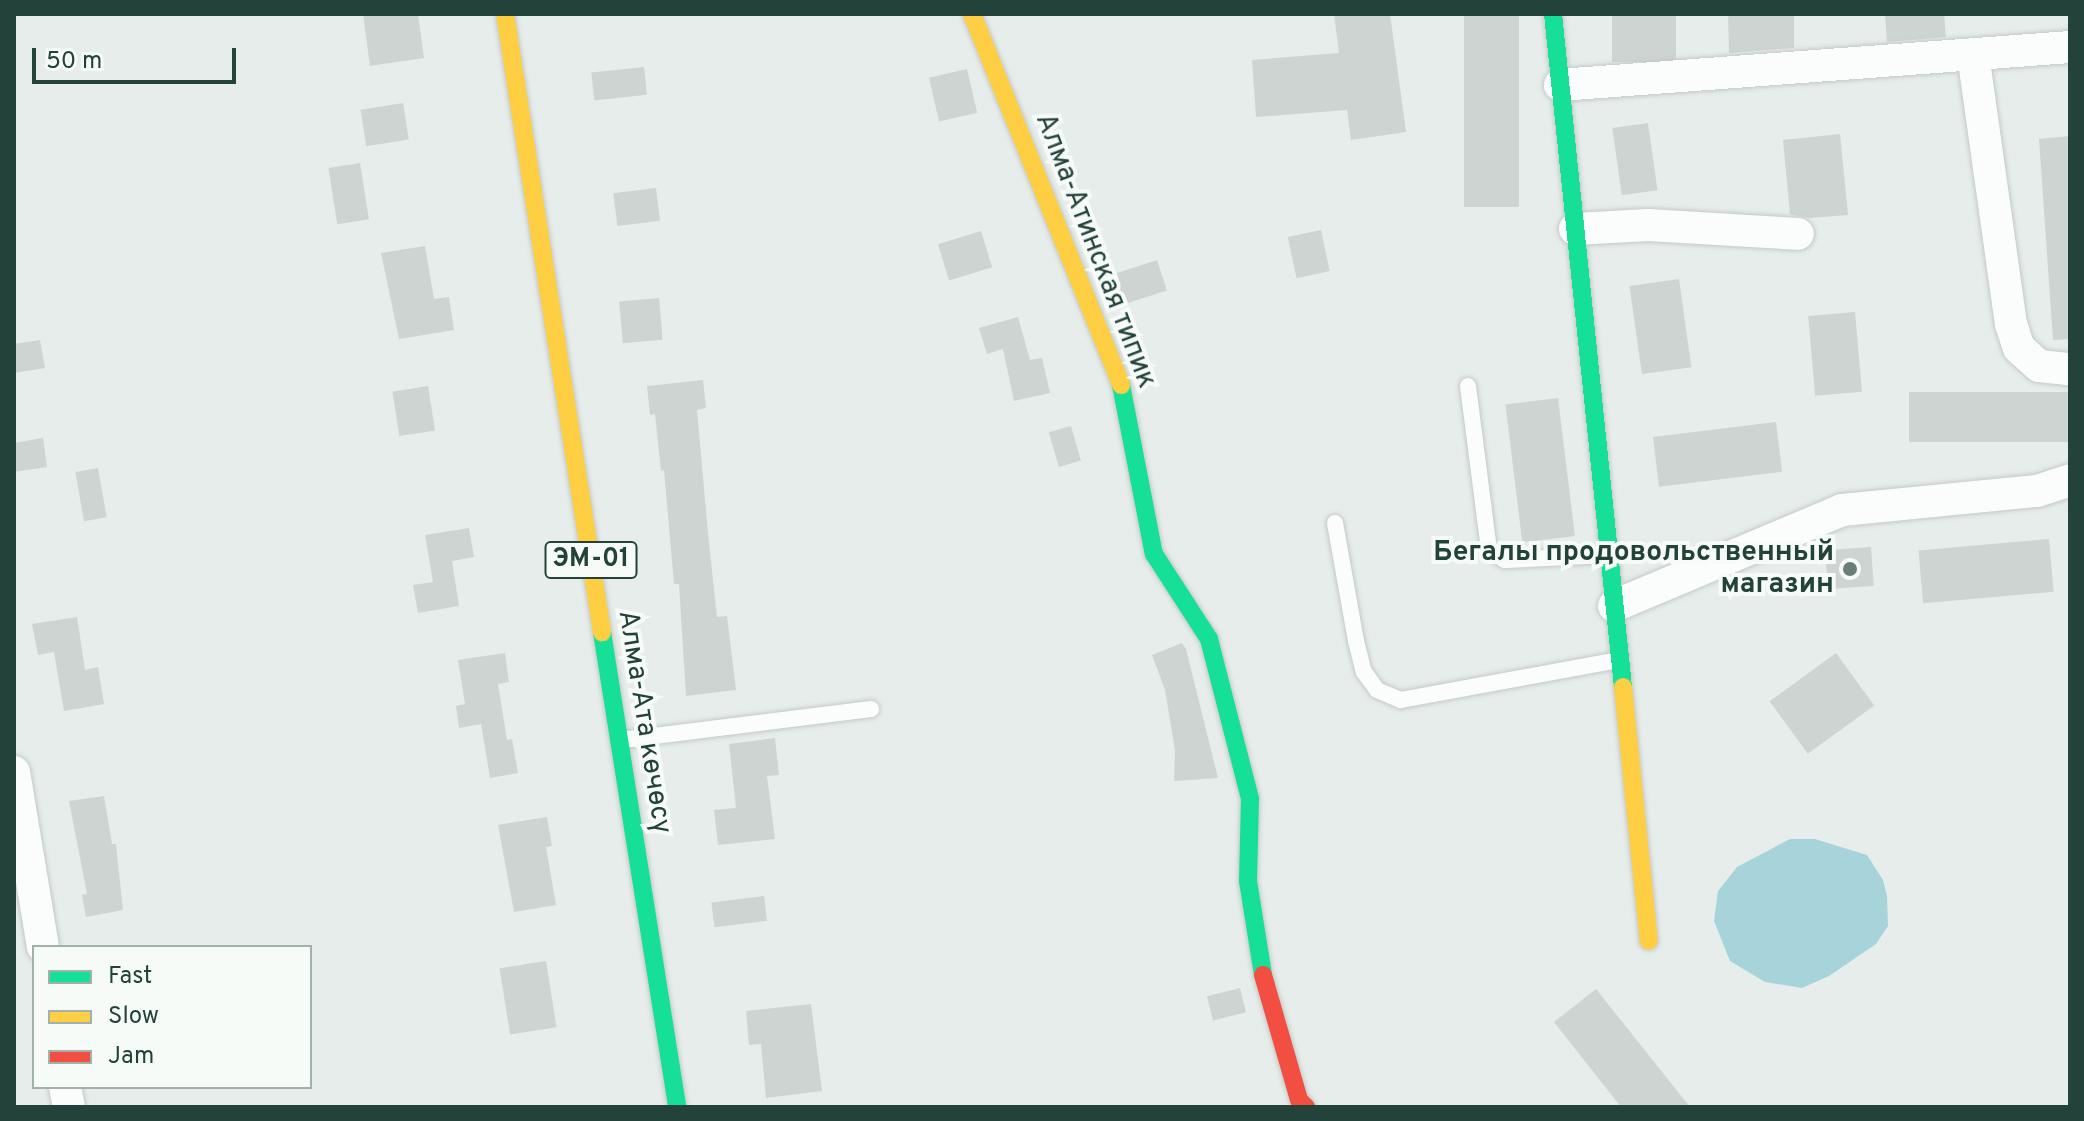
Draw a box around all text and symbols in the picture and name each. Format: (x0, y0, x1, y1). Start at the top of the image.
scale bar (36, 32, 240, 82)
text: 50 m (46, 47, 102, 77)
street label: Алма-Атинская типик (1027, 109, 1163, 393)
place label: Бегалы продовольственный магазин (1433, 536, 1834, 602)
road number: ЭМ-01 (543, 538, 639, 582)
marker: Бегалы продовольственный магазин (1841, 560, 1859, 578)
street label: Алма-Ата көчөсү (610, 608, 678, 836)
legend (32, 945, 312, 1089)
text: Fast (108, 962, 152, 992)
text: Slow (108, 1002, 159, 1032)
text: Jam (108, 1042, 154, 1072)

